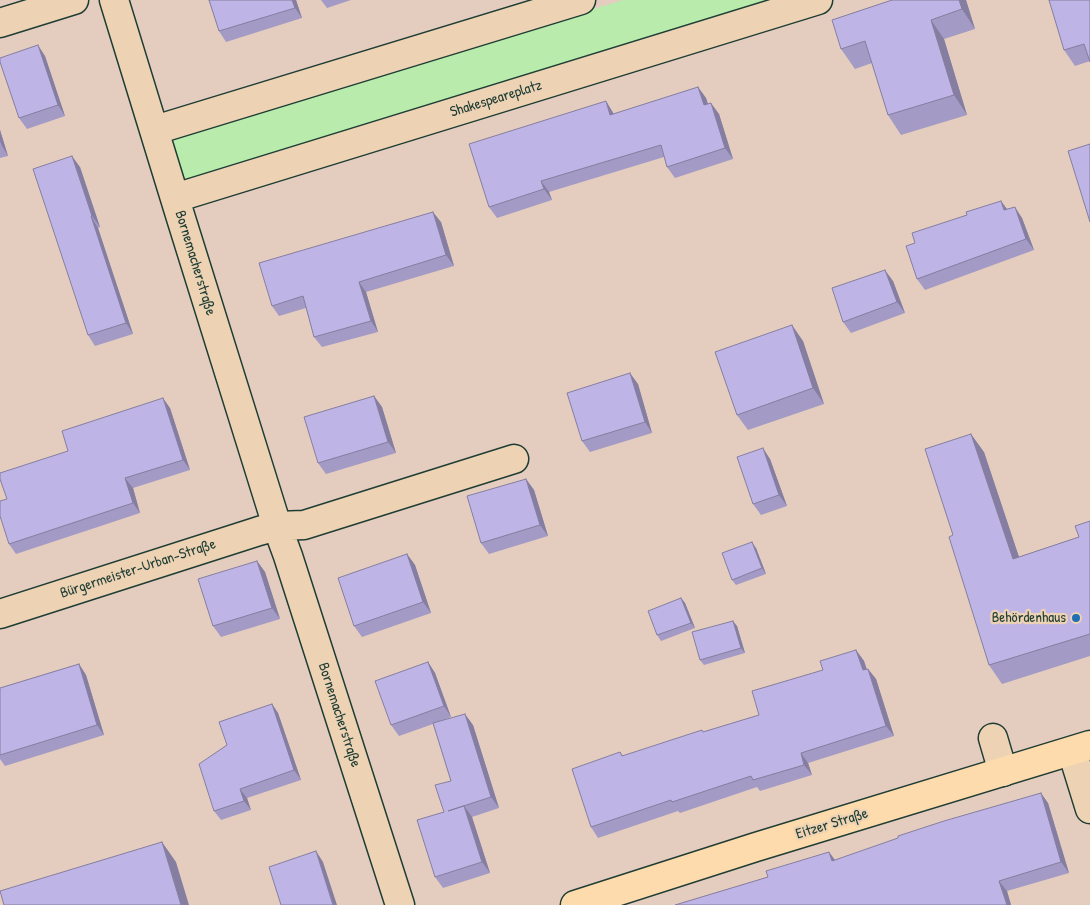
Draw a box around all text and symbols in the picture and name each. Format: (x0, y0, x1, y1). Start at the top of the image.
street label: Shakespeareplatz (448, 77, 544, 121)
street label: Bornemacherstraße (171, 208, 219, 318)
street label: Bürgermeister-Urban-Straße (58, 535, 218, 603)
place label: Behördenhaus (992, 609, 1066, 627)
marker: Behördenhaus (1070, 612, 1082, 624)
street label: Bornemacherstraße (314, 661, 364, 769)
street label: Eitzer Straße (794, 805, 870, 843)

